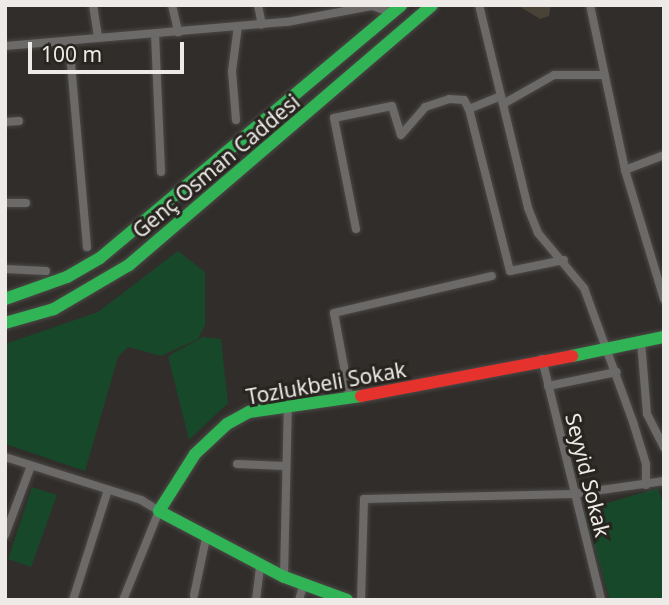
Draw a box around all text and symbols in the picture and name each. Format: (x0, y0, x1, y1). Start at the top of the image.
scale bar (32, 28, 187, 72)
text: 100 m (41, 40, 102, 68)
street label: Genç Osman Caddesi (127, 89, 305, 243)
street label: Tozlukbeli Sokak (244, 357, 408, 409)
street label: Seyyid Sokak (560, 411, 616, 539)

